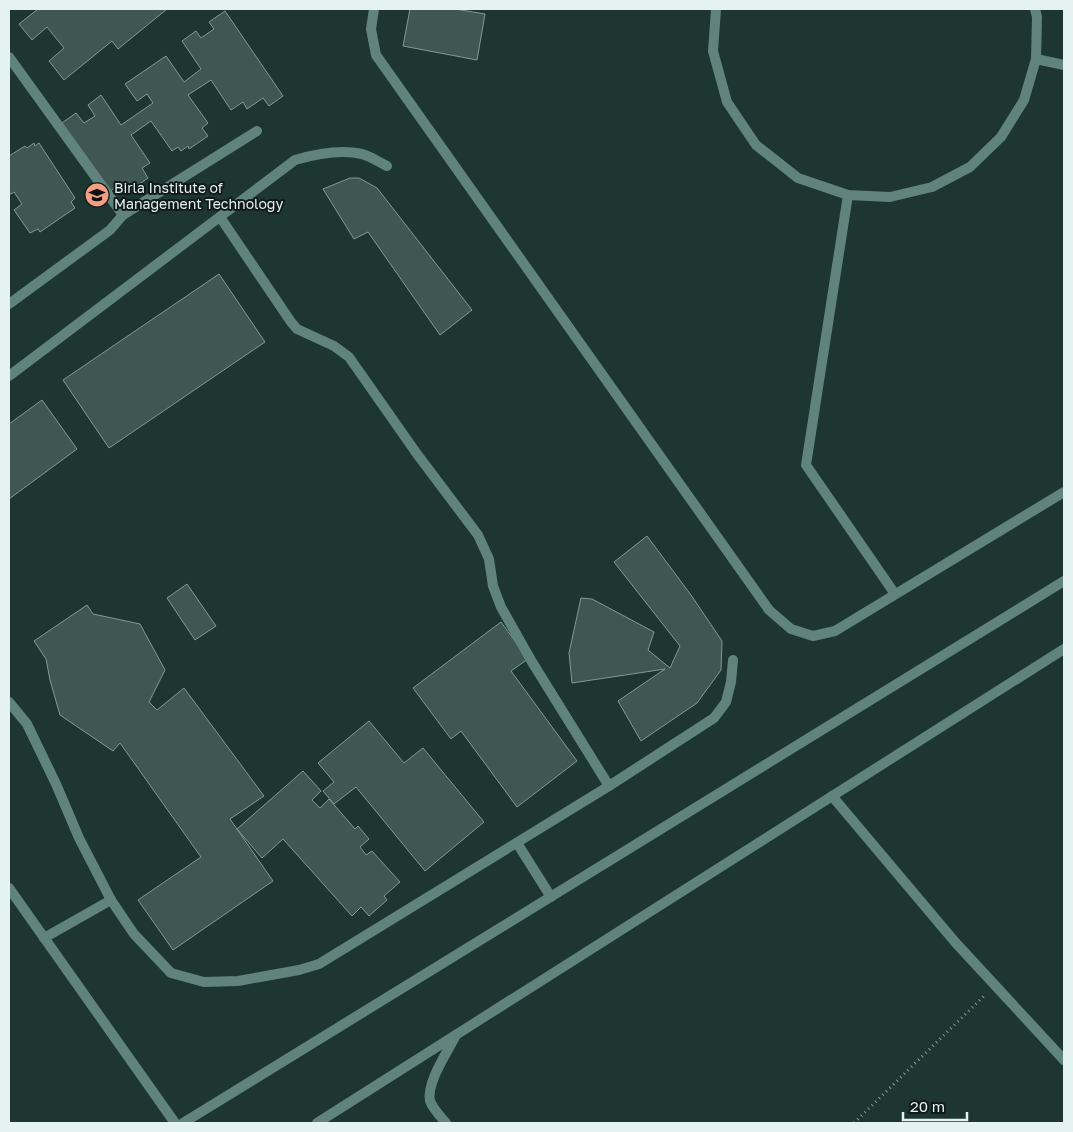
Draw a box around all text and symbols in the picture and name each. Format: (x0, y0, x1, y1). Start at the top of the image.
place label: Birla Institute of Management Technology (114, 179, 283, 212)
school or university icon: Birla Institute of Management Technology (84, 182, 110, 208)
scale bar (903, 1090, 967, 1122)
text: 20 m (910, 1097, 945, 1115)

